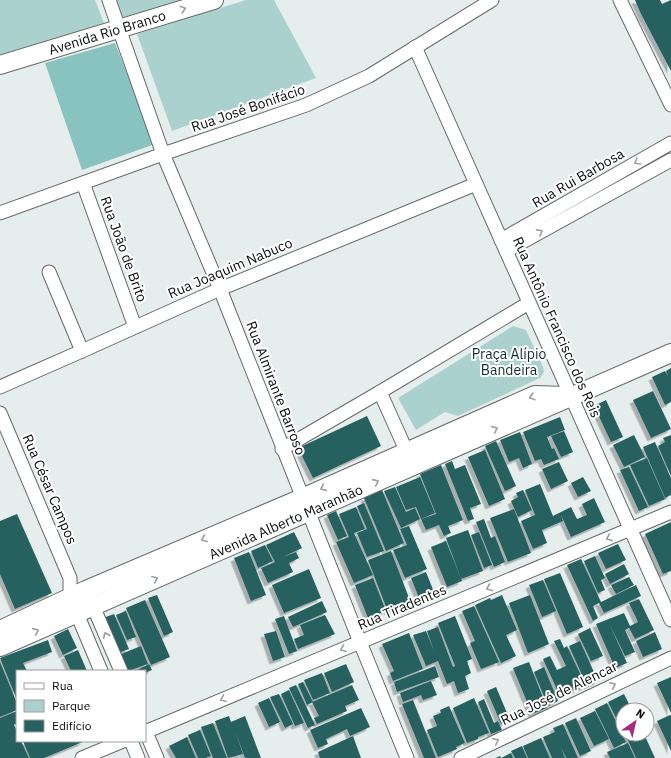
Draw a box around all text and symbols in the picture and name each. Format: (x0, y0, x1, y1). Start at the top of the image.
street label: Avenida Rio Branco (46, 6, 168, 59)
one-way arrow (179, 6, 186, 14)
street label: Rua José Bonifácio (189, 80, 307, 136)
street label: Rua Rui Barbosa (529, 144, 628, 212)
one-way arrow (634, 158, 641, 165)
street label: Rua João de Brito (97, 194, 151, 304)
one-way arrow (536, 230, 543, 237)
street label: Rua Joaquim Nabuco (165, 234, 295, 302)
street label: Rua Antônio Francisco dos Reis (509, 234, 605, 420)
street label: Rua Almirante Barroso (242, 319, 310, 458)
park label: Praça Alípio Bandeira (472, 345, 546, 379)
one-way arrow (528, 392, 535, 401)
one-way arrow (492, 426, 499, 434)
street label: Rua César Campos (19, 431, 81, 547)
one-way arrow (372, 479, 380, 487)
street label: Avenida Alberto Maranhão (206, 480, 366, 563)
one-way arrow (320, 483, 328, 491)
one-way arrow (606, 533, 614, 541)
one-way arrow (200, 534, 208, 542)
one-way arrow (150, 576, 158, 584)
street label: Rua Tiradentes (355, 580, 449, 634)
one-way arrow (486, 583, 494, 591)
one-way arrow (31, 628, 39, 636)
one-way arrow (102, 632, 110, 639)
one-way arrow (340, 644, 348, 652)
street label: Rua José de Alencar (498, 657, 620, 729)
legend (16, 670, 146, 742)
text: Rua (52, 678, 73, 693)
one-way arrow (609, 682, 617, 690)
one-way arrow (220, 694, 228, 702)
text: Parque (52, 698, 91, 713)
north arrow (615, 702, 655, 742)
text: N (633, 706, 648, 722)
text: Edifício (52, 718, 92, 733)
one-way arrow (492, 738, 499, 746)

